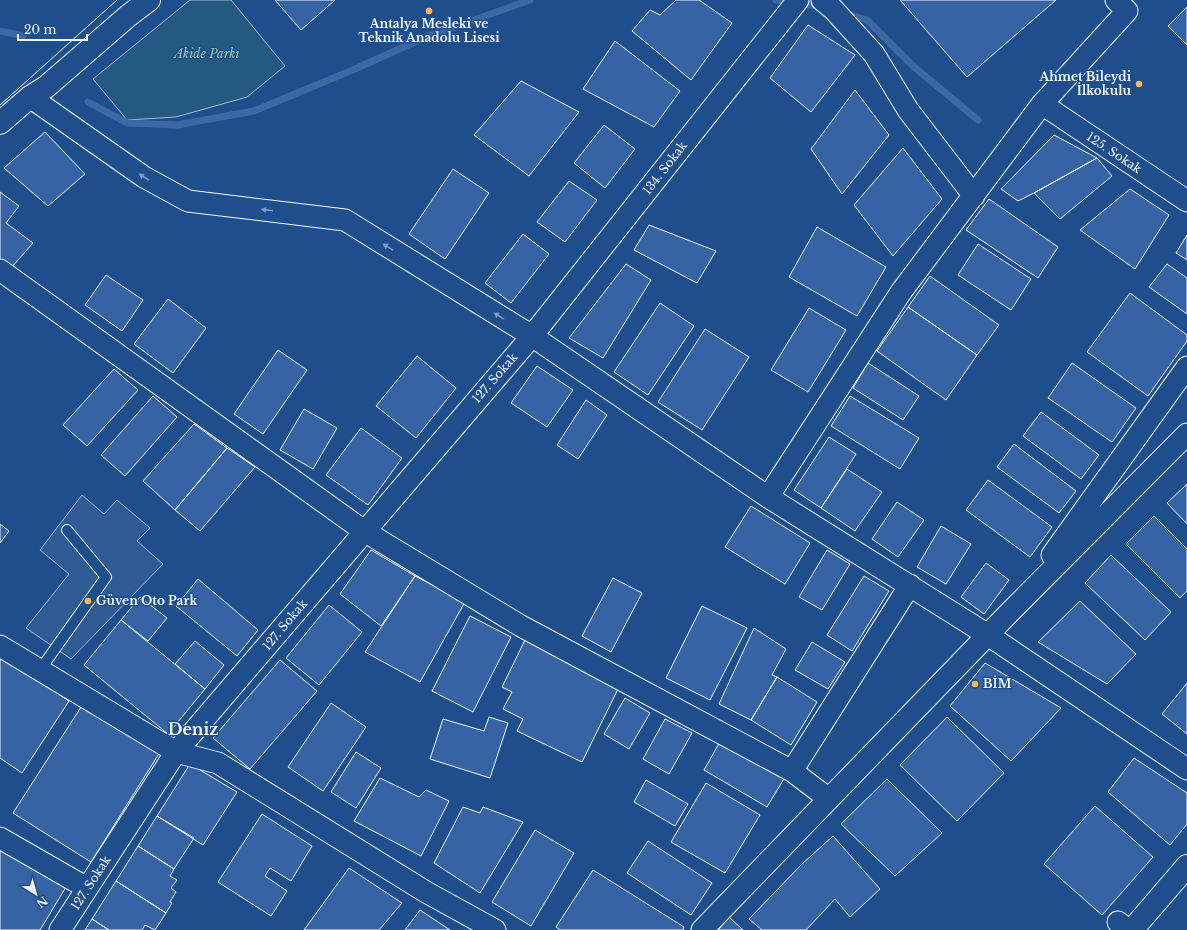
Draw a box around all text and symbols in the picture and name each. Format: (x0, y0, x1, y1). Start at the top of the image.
marker: Antalya Mesleki ve Teknik Anadolu Lisesi (424, 6, 434, 16)
scale bar (18, 16, 87, 42)
place label: Antalya Mesleki ve Teknik Anadolu Lisesi (359, 16, 500, 45)
text: 20 m (24, 22, 56, 37)
park label: Akide Parkı (172, 46, 240, 61)
place label: Ahmet Bileydi İlkokulu (1038, 69, 1132, 98)
marker: Ahmet Bileydi İlkokulu (1134, 79, 1144, 89)
street label: 125. Sokak (1084, 129, 1145, 177)
street label: 134. Sokak (639, 138, 690, 197)
one-way arrow (139, 173, 149, 181)
one-way arrow (261, 207, 273, 214)
one-way arrow (383, 243, 394, 250)
one-way arrow (493, 312, 505, 319)
street label: 127. Sokak (469, 349, 521, 406)
place label: Güven Oto Park (96, 593, 198, 608)
marker: Güven Oto Park (83, 596, 93, 606)
street label: 127. Sokak (259, 596, 311, 653)
place label: BİM (983, 675, 1012, 691)
marker: BİM (970, 679, 980, 689)
district label: Deniz (168, 719, 218, 739)
street label: 127. Sokak (67, 852, 114, 913)
north arrow (16, 874, 56, 914)
text: N (33, 893, 50, 911)

